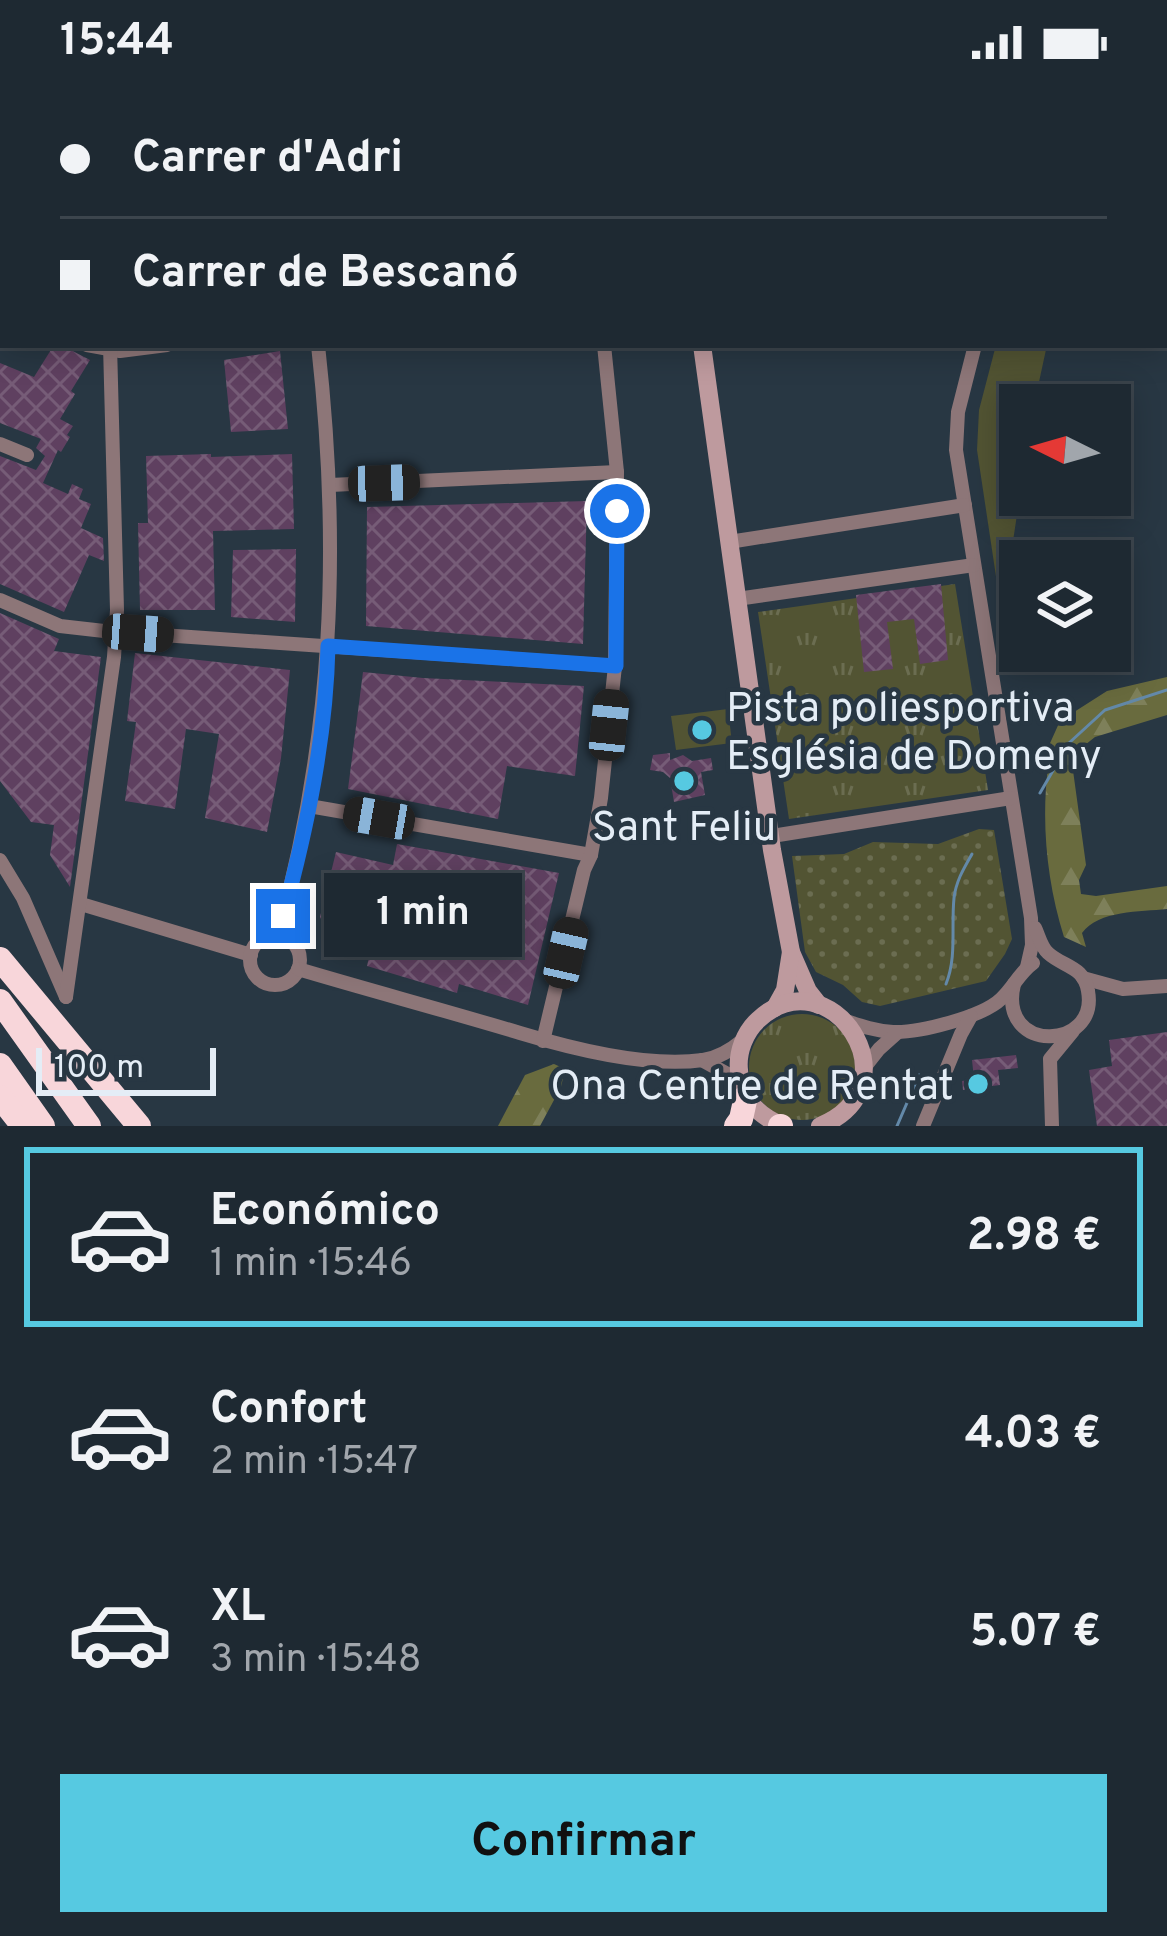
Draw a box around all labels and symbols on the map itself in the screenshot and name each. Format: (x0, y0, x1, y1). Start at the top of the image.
north arrow (999, 384, 1131, 516)
car (347, 464, 421, 502)
route start (590, 484, 644, 538)
car (101, 613, 175, 653)
place label: Pista poliesportiva Església de Domeny (726, 684, 1102, 785)
car (587, 687, 631, 763)
marker: Pista poliesportiva Església de Domeny (689, 717, 715, 743)
marker: Sant Feliu (671, 768, 697, 794)
car (340, 794, 418, 842)
place label: Sant Feliu (592, 803, 776, 856)
callout: 1 min (325, 874, 523, 958)
route end (256, 889, 310, 943)
car (540, 914, 592, 992)
scale bar (36, 1042, 216, 1095)
place label: Ona Centre de Rentat (550, 1062, 954, 1115)
marker: Ona Centre de Rentat (965, 1071, 991, 1097)

